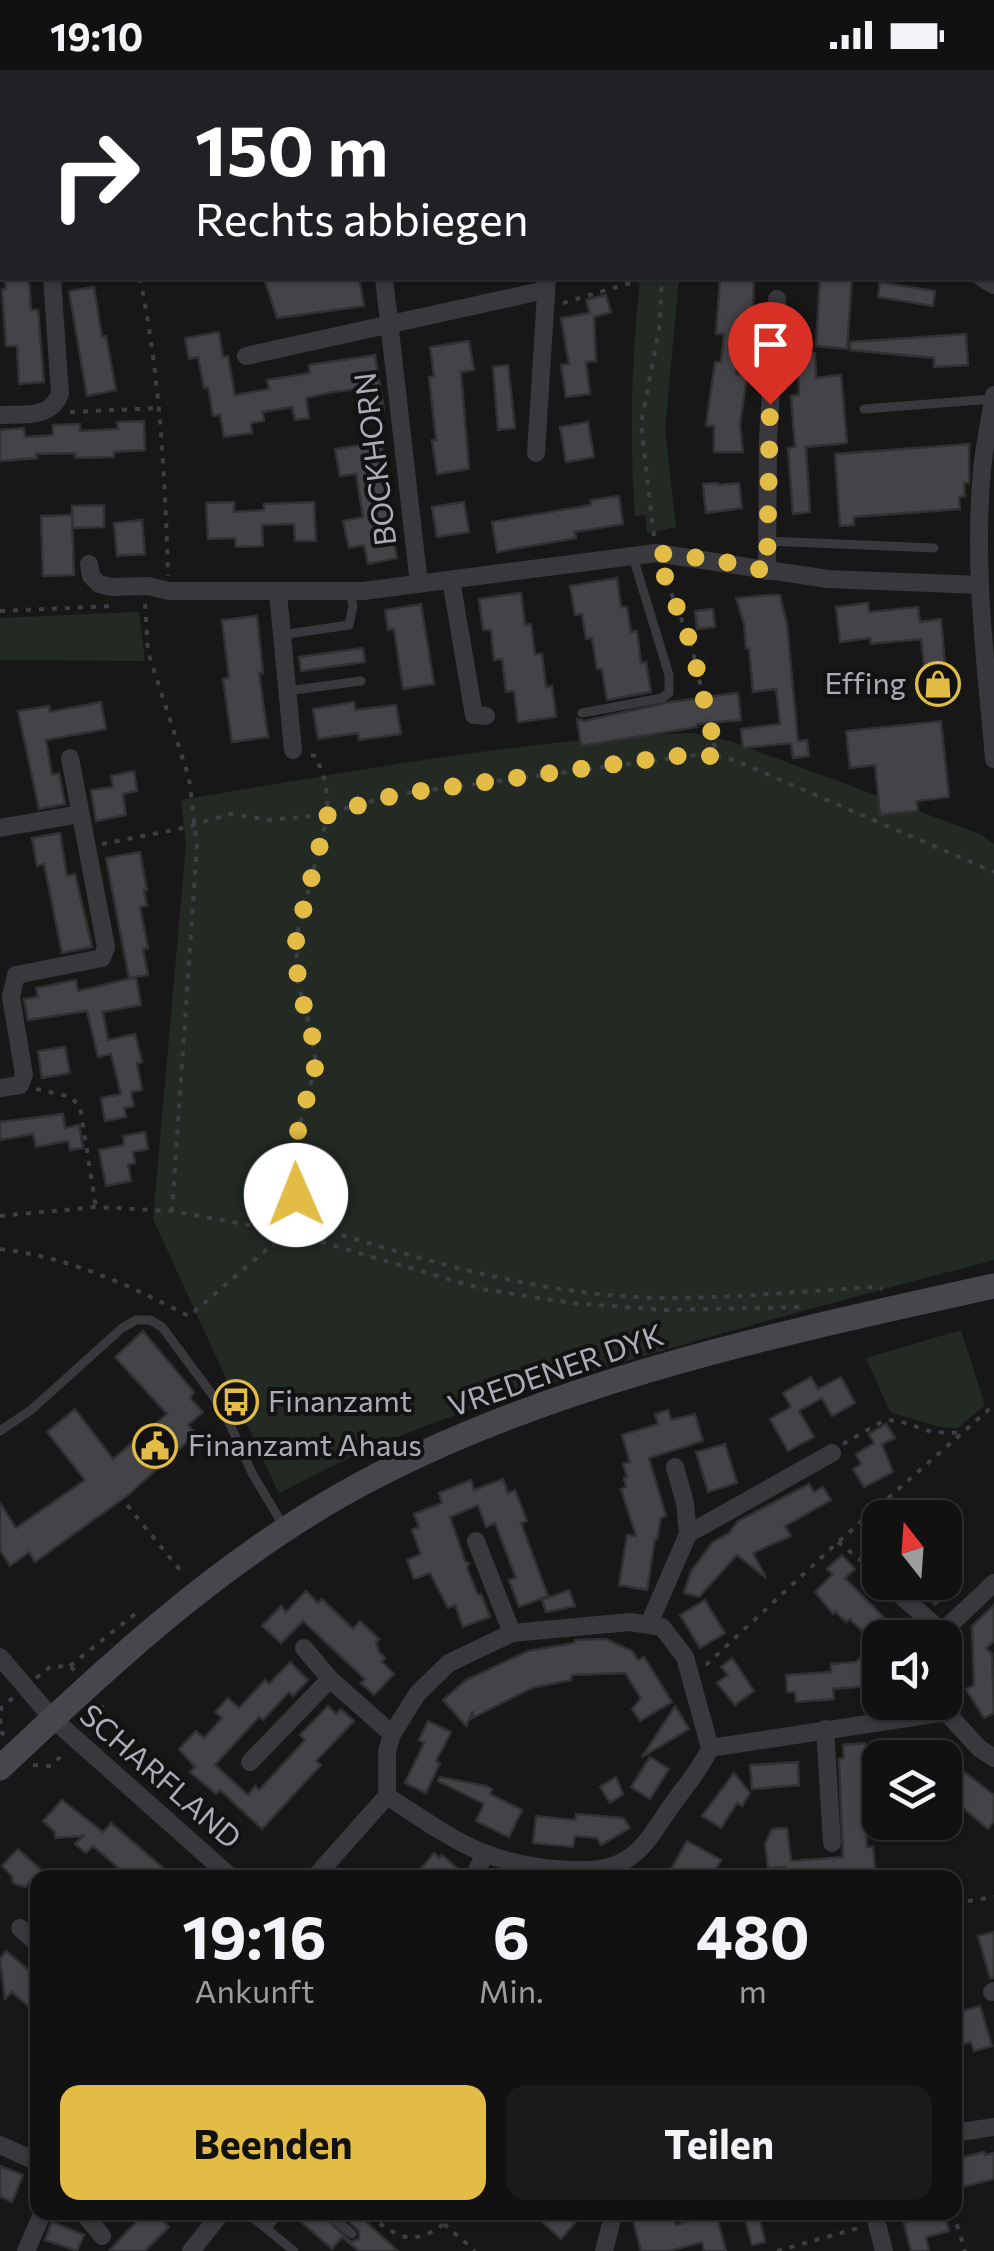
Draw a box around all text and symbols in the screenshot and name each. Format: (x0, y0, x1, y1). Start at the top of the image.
text: 19:10 (50, 12, 143, 59)
text: 150 m (195, 105, 388, 190)
icon: right (30, 110, 160, 240)
text: Rechts abbiegen (195, 190, 529, 245)
pin (728, 302, 813, 405)
icon: arrive (743, 317, 798, 372)
street label: BOCKHORN (345, 371, 403, 548)
shop icon: Effing (915, 661, 961, 707)
place label: Effing (824, 663, 906, 700)
position arrow (244, 1143, 348, 1247)
street label: VREDENER DYK (443, 1314, 668, 1423)
bus stop icon: Finanzamt (213, 1379, 259, 1425)
place label: Finanzamt (268, 1381, 412, 1418)
public building icon: Finanzamt Ahaus (132, 1423, 178, 1469)
place label: Finanzamt Ahaus (188, 1425, 422, 1462)
north arrow (862, 1500, 962, 1600)
map controls (862, 1500, 962, 1840)
button: sound (862, 1620, 962, 1720)
street label: SCHARFLAND (74, 1695, 250, 1855)
button: layers (862, 1740, 962, 1840)
text: 19:16 (182, 1898, 327, 1971)
text: 6 (493, 1898, 530, 1971)
text: 480 (696, 1898, 810, 1971)
text: Ankunft (195, 1970, 314, 2010)
text: Min. (479, 1970, 544, 2010)
text: m (739, 1970, 767, 2010)
button: Beenden (60, 2085, 486, 2200)
button: Teilen (506, 2085, 932, 2200)

